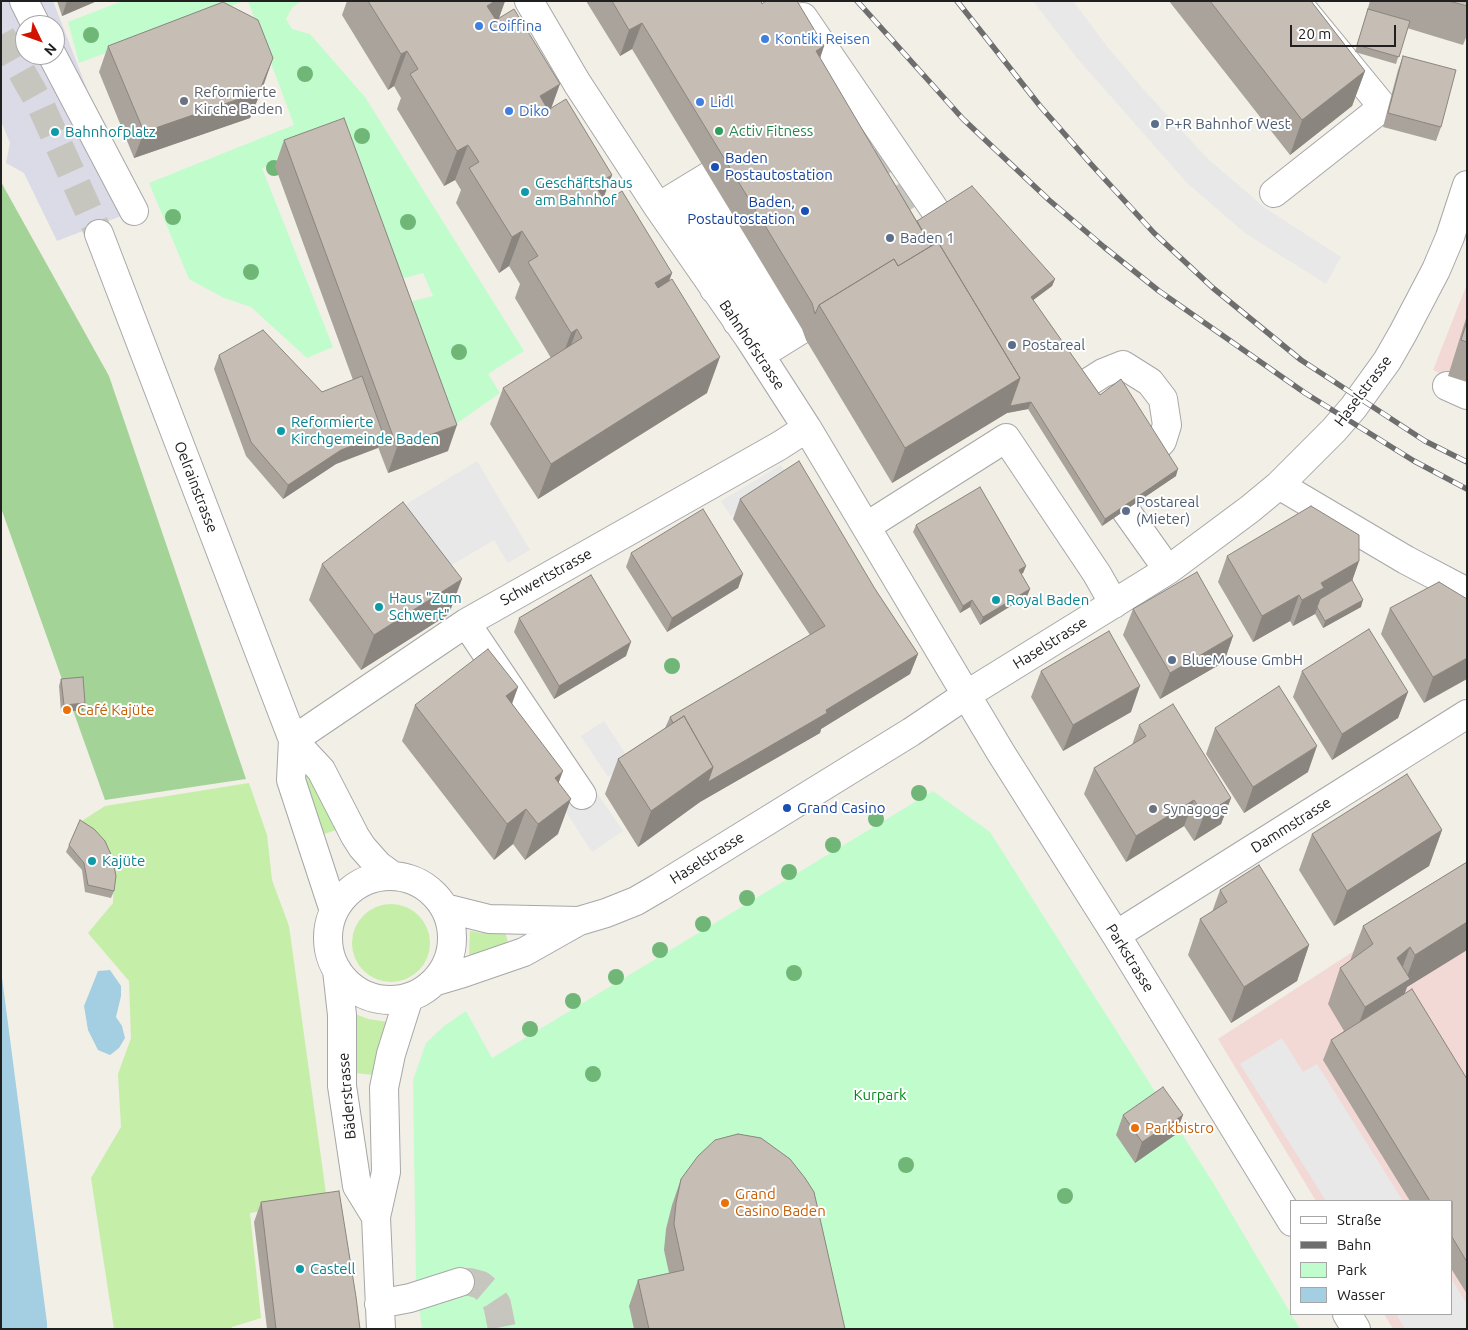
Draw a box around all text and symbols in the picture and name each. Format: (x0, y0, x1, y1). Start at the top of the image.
north arrow (15, 15, 65, 65)
scale bar (1293, 15, 1399, 47)
place label: Coiffina (489, 17, 542, 35)
marker: Coiffina (473, 20, 485, 32)
text: 20 m (1298, 25, 1331, 42)
place label: Kontiki Reisen (775, 30, 870, 48)
marker: Kontiki Reisen (759, 33, 771, 45)
text: N (41, 40, 60, 59)
place label: Reformierte Kirche Baden (194, 83, 283, 118)
place label: Lidl (710, 93, 734, 111)
marker: Reformierte Kirche Baden (178, 95, 190, 107)
marker: Lidl (694, 96, 706, 108)
place label: Diko (519, 102, 549, 120)
marker: Diko (503, 105, 515, 117)
place label: P+R Bahnhof West (1165, 115, 1290, 133)
marker: P+R Bahnhof West (1149, 118, 1161, 130)
place label: Activ Fitness (729, 122, 813, 140)
place label: Bahnhofplatz (65, 123, 156, 141)
marker: Activ Fitness (713, 125, 725, 137)
marker: Bahnhofplatz (49, 126, 61, 138)
place label: Baden Postautostation (725, 149, 833, 184)
marker: Baden Postautostation (709, 161, 721, 173)
place label: Geschäftshaus am Bahnhof (535, 174, 632, 209)
marker: Geschäftshaus am Bahnhof (519, 186, 531, 198)
place label: Baden, Postautostation (687, 193, 795, 228)
marker: Baden, Postautostation (799, 205, 811, 217)
place label: Baden 1 (900, 229, 955, 247)
marker: Baden 1 (884, 232, 896, 244)
street label: Bahnhofstrasse (715, 297, 789, 393)
place label: Postareal (1022, 336, 1085, 354)
marker: Postareal (1006, 339, 1018, 351)
street label: Haselstrasse (1331, 352, 1395, 430)
place label: Reformierte Kirchgemeinde Baden (291, 413, 439, 448)
marker: Reformierte Kirchgemeinde Baden (275, 425, 287, 437)
street label: Oelrainstrasse (170, 439, 222, 535)
place label: Postareal (Mieter) (1136, 493, 1199, 528)
marker: Postareal (Mieter) (1120, 505, 1132, 517)
street label: Schwertstrasse (497, 544, 595, 610)
place label: Haus "Zum Schwert" (389, 589, 462, 624)
place label: Royal Baden (1006, 591, 1089, 609)
marker: Royal Baden (990, 594, 1002, 606)
marker: Haus "Zum Schwert" (373, 601, 385, 613)
street label: Haselstrasse (1010, 613, 1090, 673)
place label: BlueMouse GmbH (1182, 651, 1303, 669)
marker: BlueMouse GmbH (1166, 654, 1178, 666)
place label: Café Kajüte (77, 701, 155, 719)
marker: Café Kajüte (61, 704, 73, 716)
street label: Dammstrasse (1248, 793, 1334, 857)
place label: Grand Casino (797, 799, 886, 817)
place label: Synagoge (1163, 800, 1228, 818)
marker: Grand Casino (781, 802, 793, 814)
marker: Synagoge (1147, 803, 1159, 815)
street label: Haselstrasse (667, 828, 747, 888)
place label: Kajüte (102, 852, 145, 870)
marker: Kajüte (86, 855, 98, 867)
street label: Parkstrasse (1102, 921, 1158, 995)
street label: Bäderstrasse (334, 1052, 360, 1140)
park label: Kurpark (853, 1086, 907, 1104)
place label: Parkbistro (1145, 1119, 1214, 1137)
marker: Parkbistro (1129, 1122, 1141, 1134)
place label: Grand Casino Baden (735, 1185, 826, 1220)
marker: Grand Casino Baden (719, 1197, 731, 1209)
legend (1290, 1200, 1453, 1315)
text: Straße (1337, 1211, 1381, 1228)
text: Bahn (1337, 1236, 1371, 1253)
place label: Castell (310, 1260, 355, 1278)
text: Park (1337, 1261, 1367, 1278)
marker: Castell (294, 1263, 306, 1275)
text: Wasser (1337, 1286, 1385, 1303)

